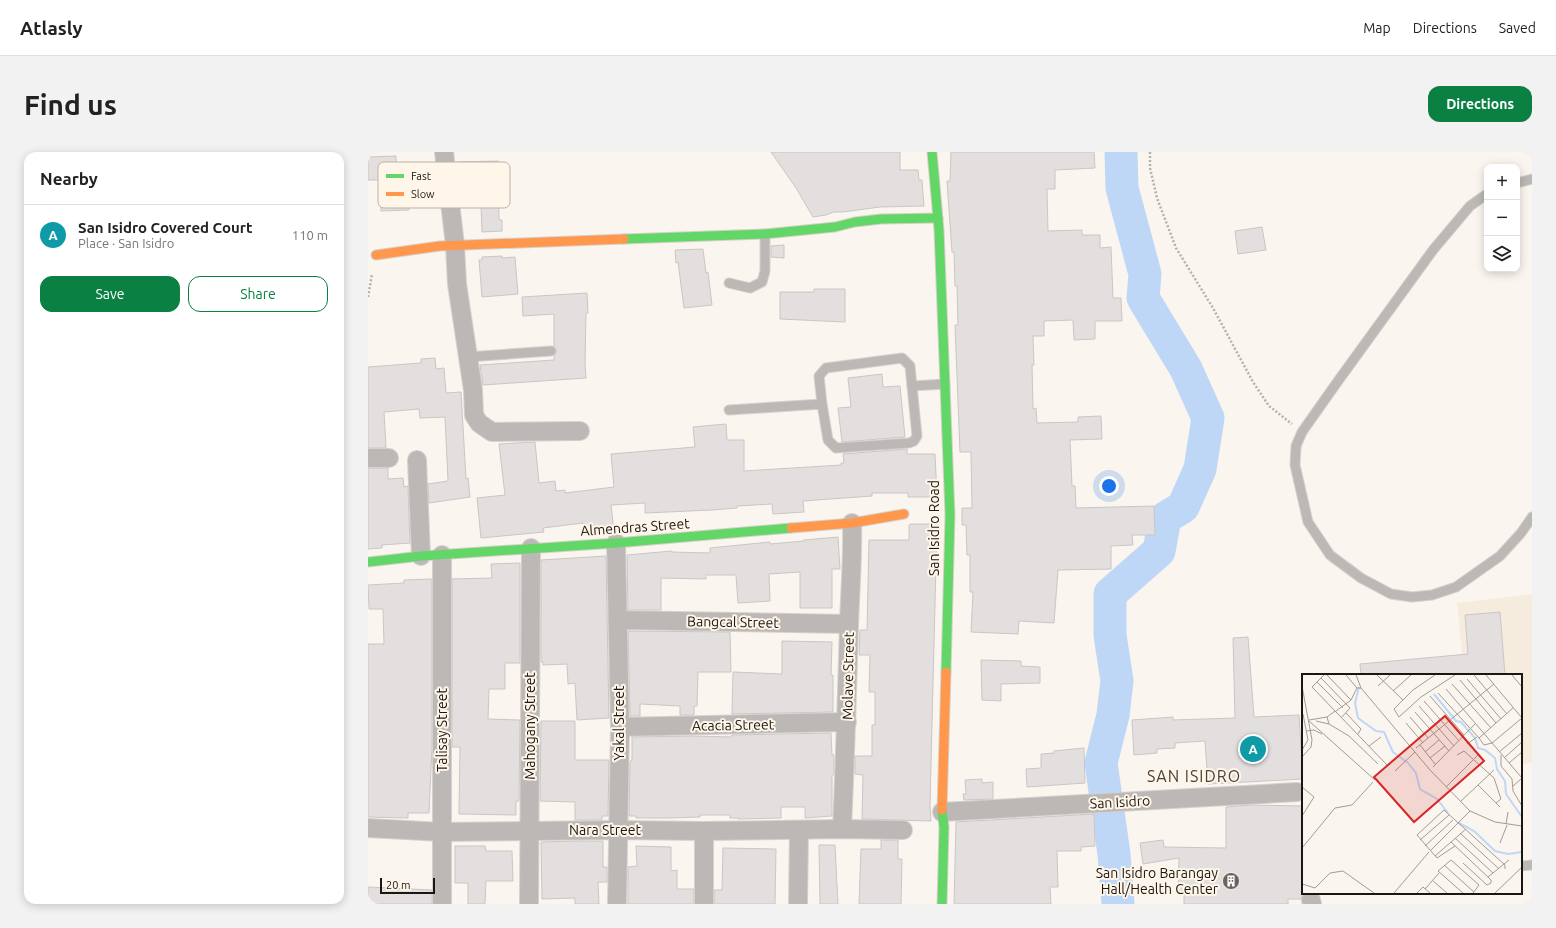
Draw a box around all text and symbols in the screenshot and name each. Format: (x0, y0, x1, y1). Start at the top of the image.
text: Atlasly (20, 17, 83, 39)
text: Map (1363, 20, 1391, 36)
text: Directions (1413, 20, 1477, 36)
text: Saved (1499, 20, 1536, 36)
button: Directions (1428, 86, 1532, 122)
text: Find us (24, 89, 117, 120)
legend (378, 162, 510, 208)
map controls (1484, 164, 1520, 272)
button: + (1484, 164, 1520, 200)
text: Nearby (40, 169, 98, 188)
text: Fast (411, 170, 432, 182)
text: Slow (411, 188, 435, 200)
button: − (1484, 200, 1520, 236)
text: San Isidro Covered Court (78, 219, 252, 236)
text: A (48, 228, 58, 242)
text: 110 m (292, 228, 328, 242)
text: Place · San Isidro (78, 236, 174, 250)
button: layers (1484, 236, 1520, 272)
button: Save (40, 276, 180, 312)
button: Share (188, 276, 328, 312)
your location (1099, 476, 1119, 496)
street label: San Isidro Road (926, 480, 942, 576)
street label: Almendras Street (580, 515, 691, 539)
street label: Bangcal Street (687, 613, 780, 631)
street label: Molave Street (839, 631, 857, 720)
street label: Mahogany Street (522, 672, 538, 780)
inset map (1302, 674, 1522, 894)
street label: Yakal Street (611, 685, 627, 761)
street label: Talisay Street (434, 688, 450, 772)
street label: Acacia Street (692, 716, 775, 734)
pin: A (1240, 734, 1266, 764)
district label: SAN ISIDRO (1147, 767, 1241, 785)
street label: San Isidro (1089, 792, 1151, 812)
street label: Nara Street (569, 822, 641, 838)
place label: San Isidro Barangay Hall/Health Center (1096, 865, 1219, 897)
building icon: San Isidro Barangay Hall/Health Center (1221, 871, 1241, 891)
scale bar (380, 876, 435, 895)
text: 20 m (386, 879, 410, 891)

